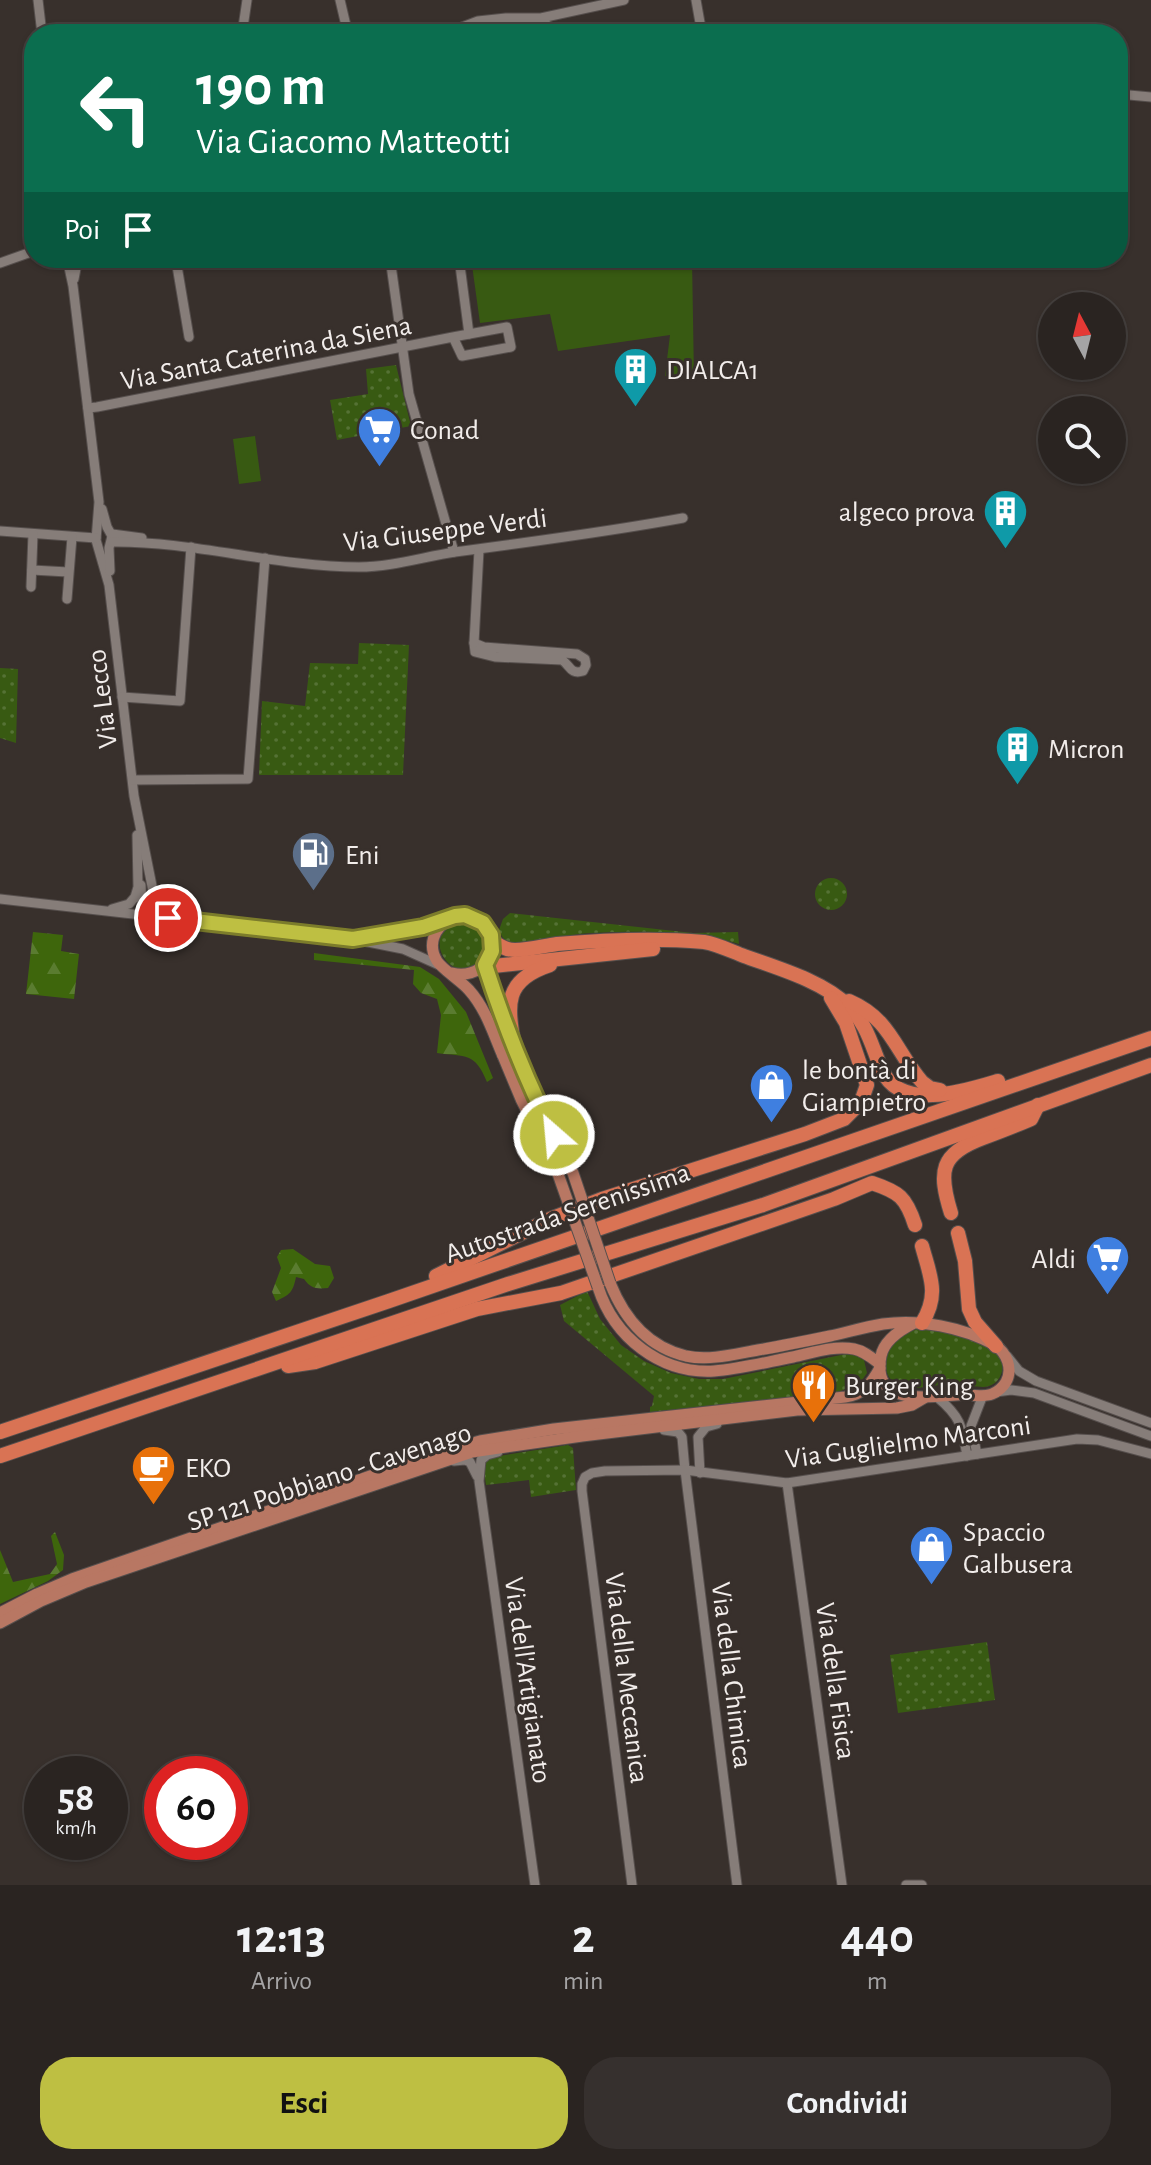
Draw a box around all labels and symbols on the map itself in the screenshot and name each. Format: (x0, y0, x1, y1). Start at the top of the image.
north arrow (1038, 292, 1126, 380)
street label: Via Santa Caterina da Siena (119, 312, 414, 396)
building icon: DIALCA1 (611, 345, 659, 408)
place label: DIALCA1 (666, 357, 759, 385)
supermarket icon: Conad (355, 405, 403, 468)
place label: Conad (410, 417, 479, 445)
building icon: algeco prova (982, 487, 1030, 550)
place label: algeco prova (839, 499, 975, 527)
street label: Via Giuseppe Verdi (342, 505, 549, 557)
street label: Via Lecco (83, 648, 123, 750)
building icon: Micron (993, 724, 1041, 787)
place label: Micron (1048, 736, 1124, 764)
fuel station icon: Eni (290, 830, 338, 893)
place label: Eni (345, 842, 379, 870)
pin (134, 884, 202, 952)
place label: le bontà di Giampietro (802, 1057, 926, 1117)
shop icon: le bontà di Giampietro (747, 1061, 795, 1124)
position arrow (512, 1093, 596, 1177)
street label: Autostrada Serenissima (442, 1159, 694, 1269)
supermarket icon: Aldi (1083, 1234, 1131, 1297)
place label: Aldi (1032, 1246, 1076, 1274)
restaurant icon: Burger King (790, 1361, 838, 1424)
place label: Burger King (845, 1373, 974, 1401)
street label: Via Guglielmo Marconi (784, 1412, 1033, 1474)
street label: SP 121 Pobbiano - Cavenago (184, 1419, 475, 1537)
cafe icon: EKO (130, 1443, 178, 1506)
place label: EKO (185, 1455, 231, 1483)
place label: Spaccio Galbusera (963, 1519, 1073, 1579)
shop icon: Spaccio Galbusera (908, 1523, 956, 1586)
street label: Via della Meccanica (599, 1571, 653, 1785)
street label: Via dell'Artigianato (499, 1575, 555, 1785)
street label: Via della Chimica (706, 1581, 756, 1770)
street label: Via della Fisica (810, 1601, 860, 1762)
speed limit sign: 60 (144, 1756, 248, 1860)

